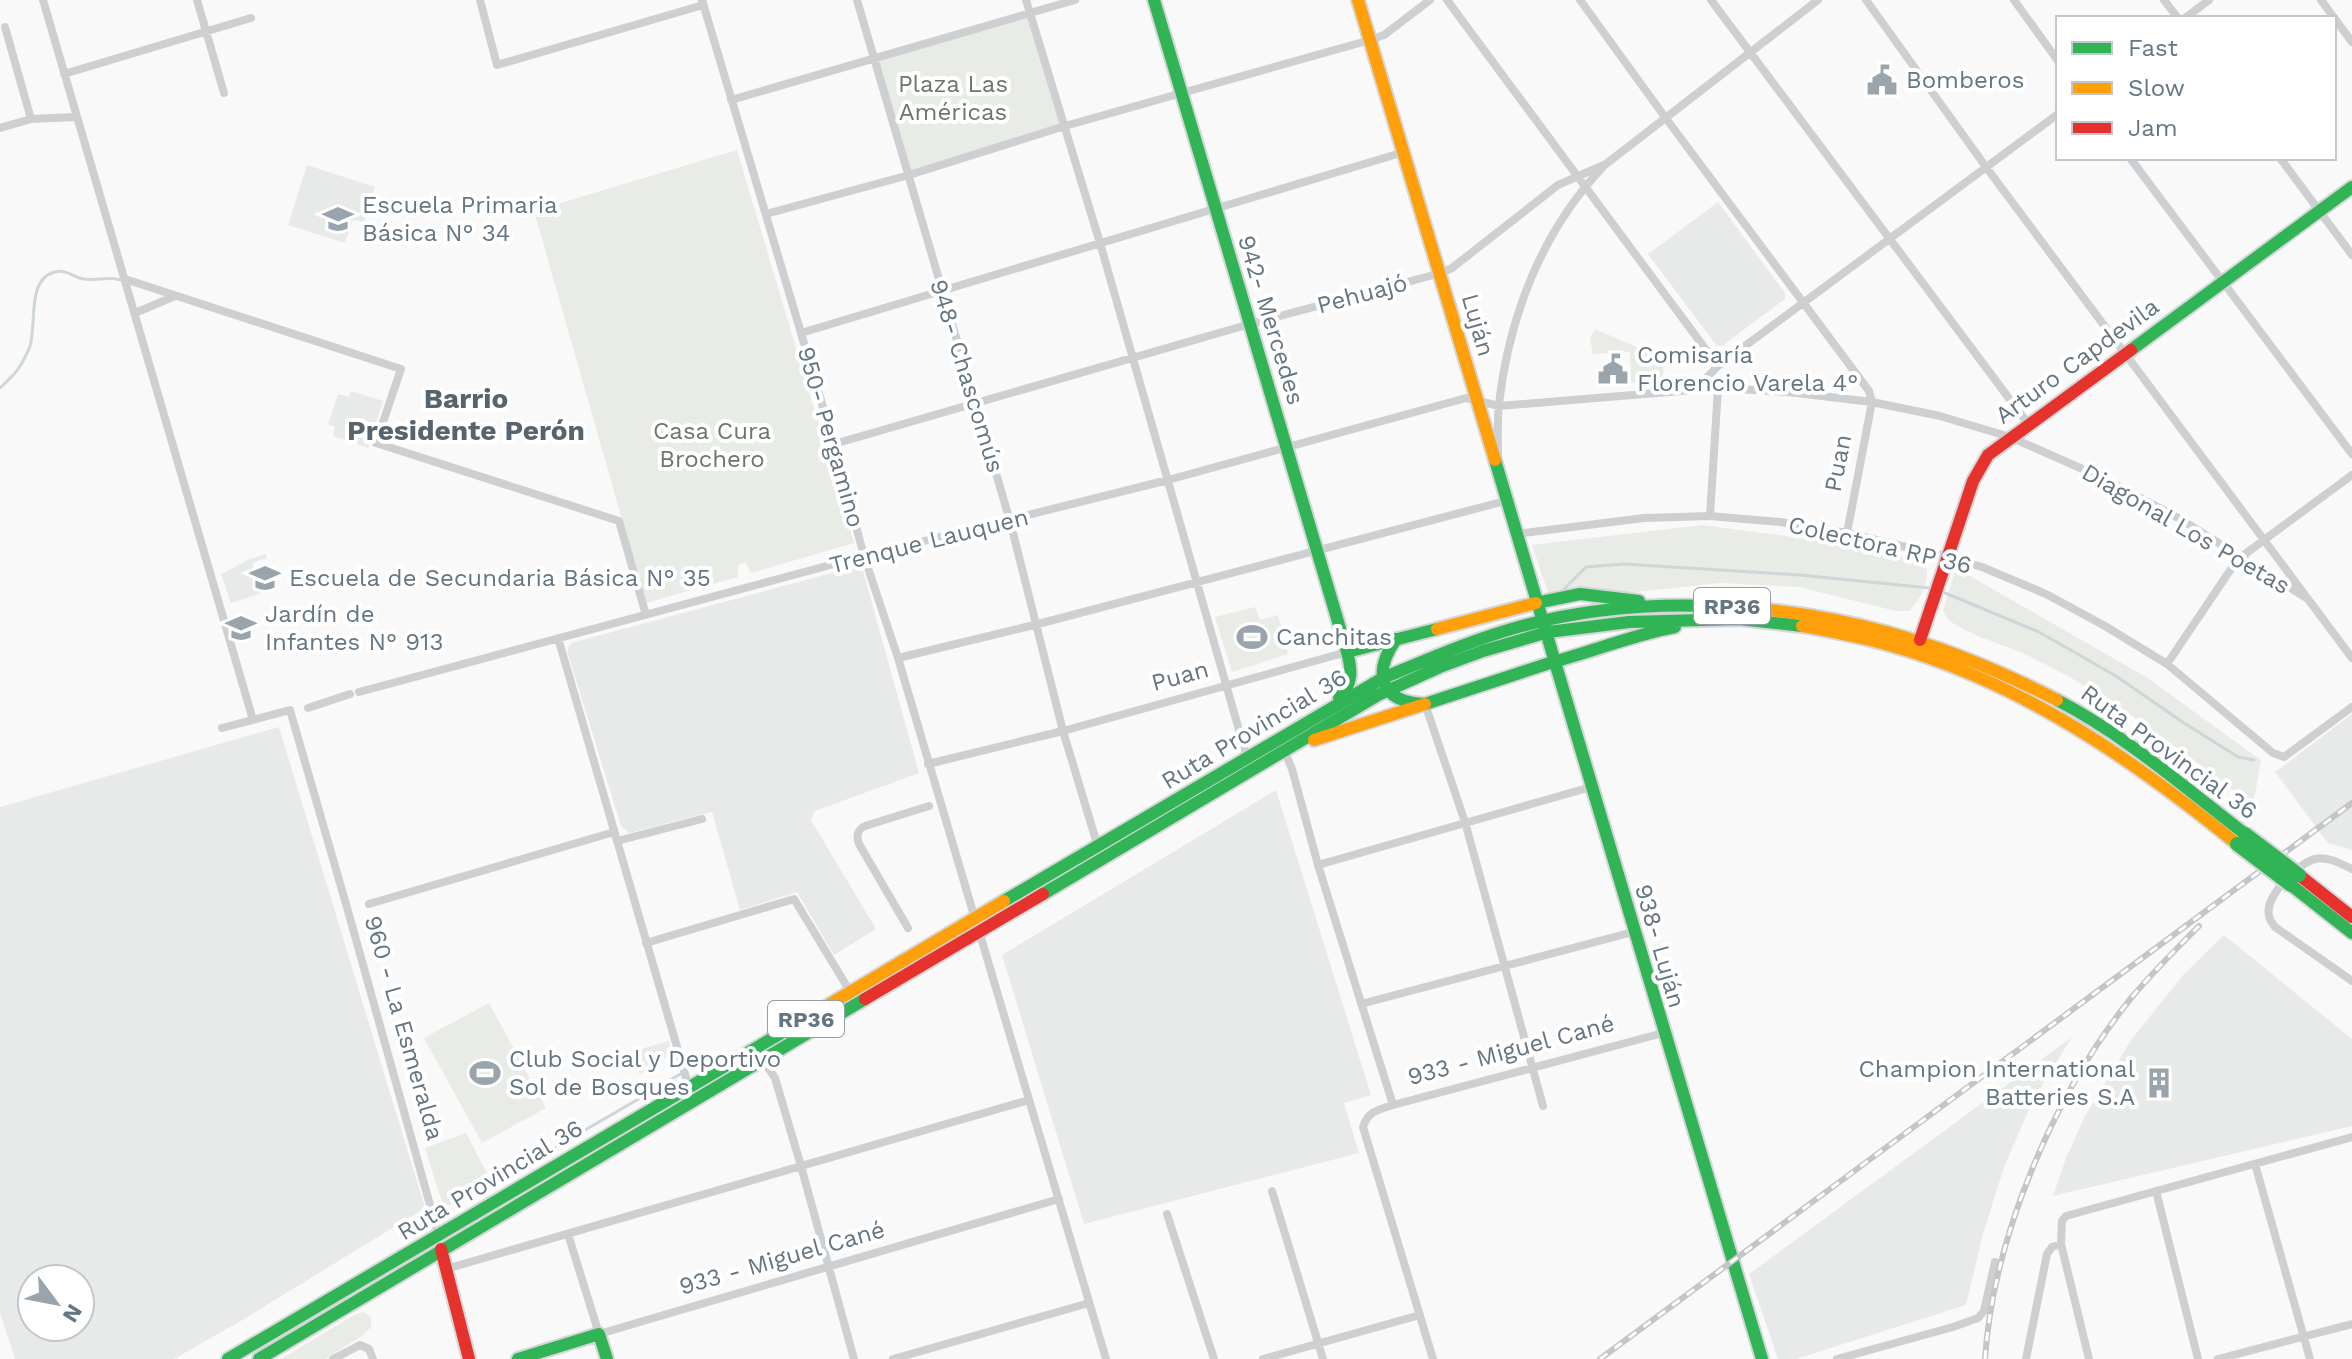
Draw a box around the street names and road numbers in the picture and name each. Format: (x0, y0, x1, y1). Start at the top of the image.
street label: 942- Mercedes (1232, 232, 1310, 408)
street label: Pehuajó (1314, 269, 1410, 319)
street label: 948- Chascomús (924, 276, 1010, 476)
street label: Luján (1456, 291, 1500, 359)
street label: Arturo Capdevila (1990, 292, 2164, 430)
street label: 950- Pergamino (792, 344, 870, 530)
street label: Puan (1819, 432, 1857, 494)
street label: Diagonal Los Poetas (2077, 458, 2295, 600)
street label: Trenque Lauquen (827, 503, 1031, 579)
street label: Colectora RP 36 (1786, 510, 1974, 580)
road number: RP36 (1694, 588, 1770, 624)
street label: Puan (1148, 655, 1212, 697)
street label: Ruta Provincial 36 (1157, 663, 1351, 795)
street label: Ruta Provincial 36 (2076, 679, 2262, 825)
street label: 938- Luján (1629, 881, 1691, 1011)
street label: 960 - La Esmeralda (359, 913, 449, 1143)
road number: RP36 (768, 1001, 844, 1037)
street label: 933 - Miguel Cané (1405, 1009, 1617, 1091)
street label: Ruta Provincial 36 (393, 1114, 587, 1246)
street label: 933 - Miguel Cané (676, 1215, 888, 1301)

